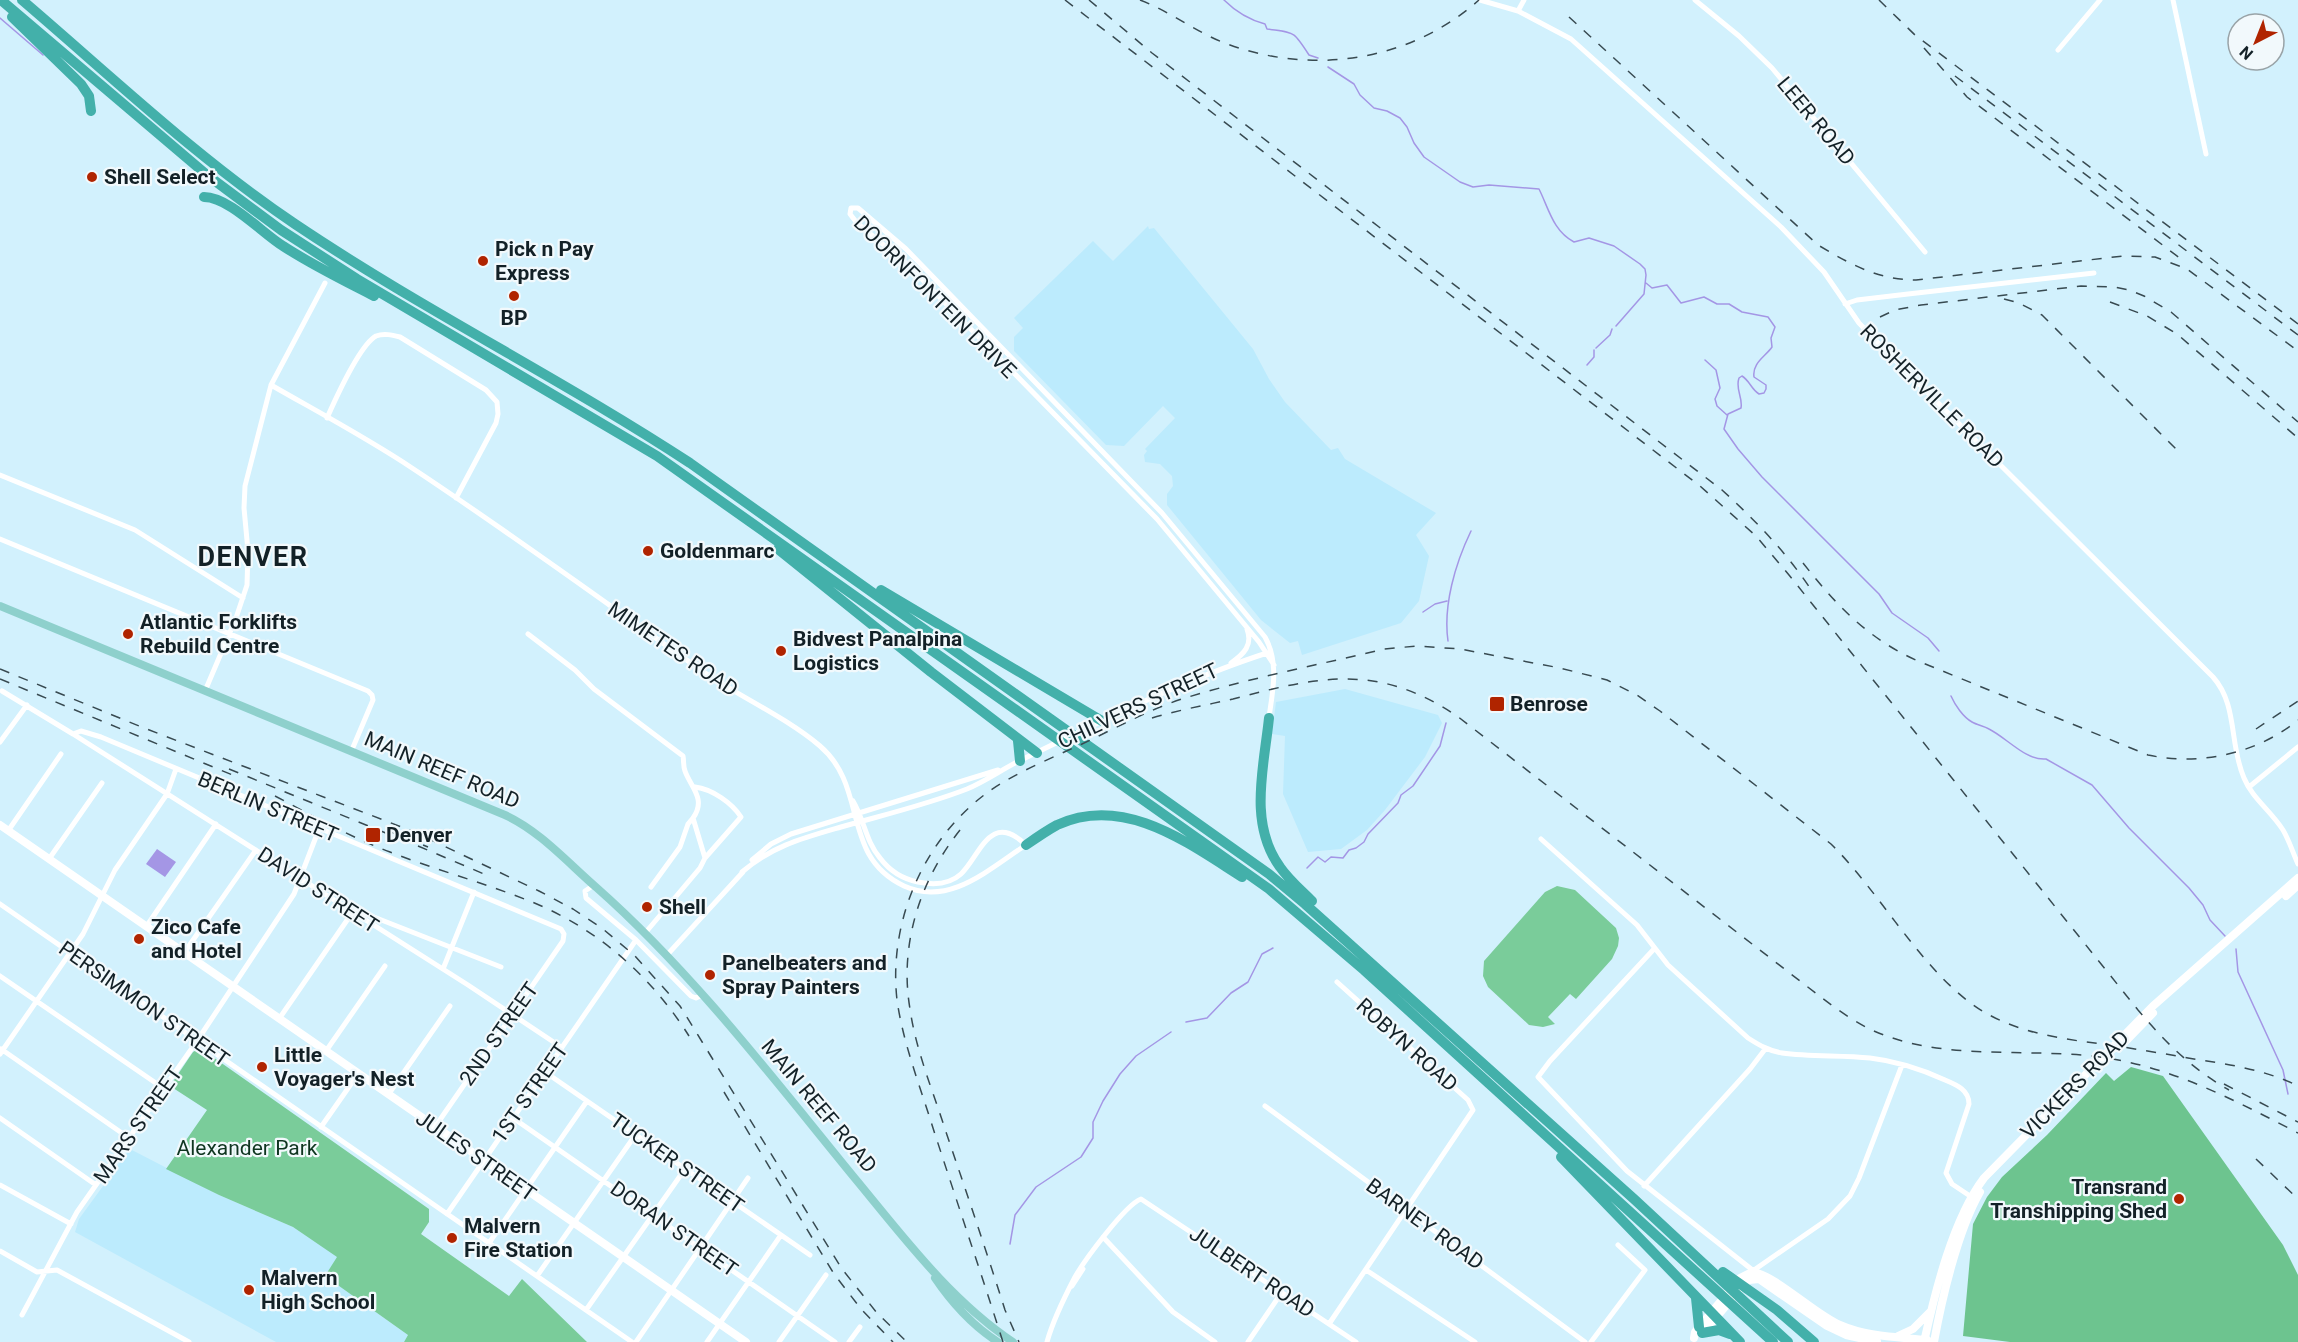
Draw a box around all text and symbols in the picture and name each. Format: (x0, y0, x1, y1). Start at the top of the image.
north arrow (2226, 12, 2286, 72)
text: N (2236, 42, 2257, 64)
street label: LEER ROAD (1772, 72, 1860, 170)
place label: Shell Select (104, 165, 216, 189)
marker: Shell Select (85, 170, 99, 184)
street label: DOORNFONTEIN DRIVE (849, 211, 1021, 383)
place label: Pick n Pay Express (495, 237, 594, 285)
marker: Pick n Pay Express (476, 254, 490, 268)
marker: BP (507, 289, 521, 303)
place label: BP (501, 306, 527, 330)
street label: ROSHERVILLE ROAD (1855, 319, 2009, 473)
place label: Goldenmarc (660, 539, 775, 563)
district label: DENVER (198, 541, 308, 573)
marker: Goldenmarc (641, 544, 655, 558)
street label: MIMETES ROAD (604, 597, 742, 701)
place label: Atlantic Forklifts Rebuild Centre (140, 610, 297, 658)
marker: Atlantic Forklifts Rebuild Centre (121, 627, 135, 641)
place label: Bidvest Panalpina Logistics (793, 627, 962, 675)
marker: Bidvest Panalpina Logistics (774, 644, 788, 658)
street label: CHILVERS STREET (1054, 658, 1222, 754)
place label: Benrose (1510, 692, 1588, 716)
marker: Benrose (1488, 695, 1506, 713)
street label: MAIN REEF ROAD (361, 726, 523, 814)
street label: BERLIN STREET (194, 767, 342, 847)
place label: Denver (386, 823, 453, 847)
marker: Denver (364, 826, 382, 844)
street label: DAVID STREET (253, 842, 383, 938)
place label: Shell (659, 895, 706, 919)
marker: Shell (640, 900, 654, 914)
place label: Zico Cafe and Hotel (151, 915, 242, 963)
marker: Zico Cafe and Hotel (132, 932, 146, 946)
street label: PERSIMMON STREET (54, 936, 234, 1072)
place label: Panelbeaters and Spray Painters (722, 951, 887, 999)
marker: Panelbeaters and Spray Painters (703, 968, 717, 982)
street label: 2ND STREET (455, 977, 544, 1090)
street label: ROBYN ROAD (1352, 993, 1462, 1097)
street label: VICKERS ROAD (2016, 1026, 2134, 1144)
street label: MAIN REEF ROAD (756, 1035, 882, 1177)
street label: 1ST STREET (487, 1038, 573, 1147)
place label: Little Voyager's Nest (274, 1043, 414, 1091)
marker: Little Voyager's Nest (255, 1060, 269, 1074)
street label: MARS STREET (89, 1061, 187, 1188)
street label: JULES STREET (411, 1106, 541, 1206)
street label: TUCKER STREET (606, 1108, 749, 1218)
park label: Alexander Park (176, 1136, 318, 1160)
street label: BARNEY ROAD (1362, 1173, 1488, 1275)
place label: Transrand Transhipping Shed (1990, 1175, 2167, 1223)
street label: DORAN STREET (606, 1176, 743, 1282)
marker: Transrand Transhipping Shed (2172, 1192, 2186, 1206)
place label: Malvern Fire Station (464, 1214, 573, 1262)
street label: JULBERT ROAD (1185, 1221, 1319, 1323)
marker: Malvern Fire Station (445, 1231, 459, 1245)
place label: Malvern High School (261, 1266, 375, 1314)
marker: Malvern High School (242, 1283, 256, 1297)

